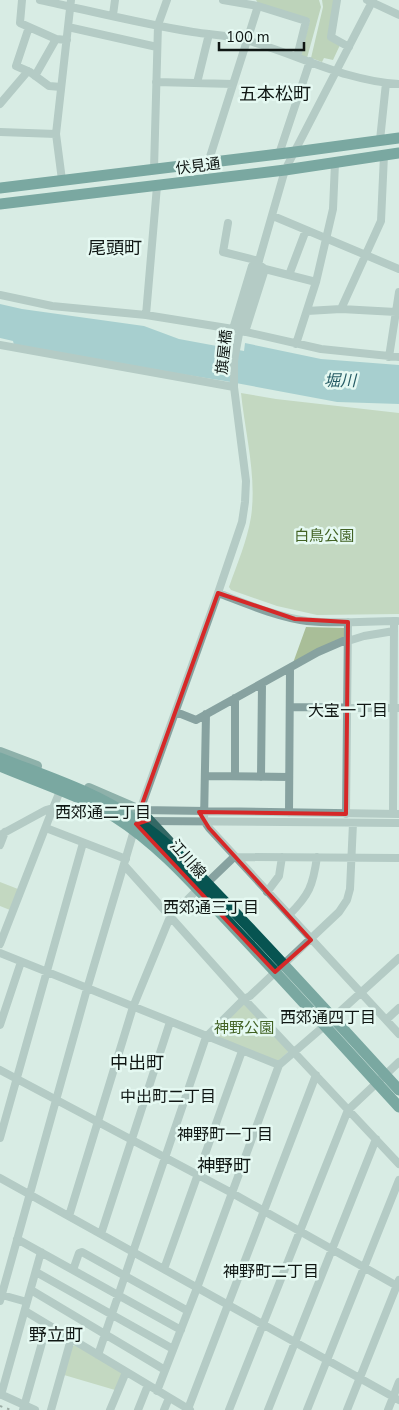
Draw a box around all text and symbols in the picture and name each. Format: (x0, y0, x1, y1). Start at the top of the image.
scale bar (219, 20, 304, 52)
text: 100 m (226, 27, 270, 47)
district label: 五本松町 (239, 82, 311, 106)
street label: 伏見通 (174, 153, 222, 179)
district label: 尾頭町 (88, 236, 142, 260)
street label: 旗屋橋 (212, 329, 236, 375)
water label: 堀川 (324, 370, 358, 392)
park label: 白鳥公園 (294, 526, 354, 546)
district label: 大宝一丁目 (308, 700, 388, 722)
district label: 西郊通二丁目 (55, 802, 151, 824)
street label: 江川線 (166, 836, 210, 882)
district label: 西郊通三丁目 (163, 897, 259, 919)
district label: 西郊通四丁目 (280, 1007, 376, 1029)
park label: 神野公園 (214, 1018, 274, 1038)
district label: 中出町 (110, 1051, 164, 1075)
district label: 中出町二丁目 (120, 1086, 216, 1108)
district label: 神野町一丁目 (177, 1124, 273, 1146)
district label: 神野町 (197, 1154, 251, 1178)
district label: 神野町二丁目 (223, 1261, 319, 1283)
district label: 野立町 (29, 1323, 83, 1347)

